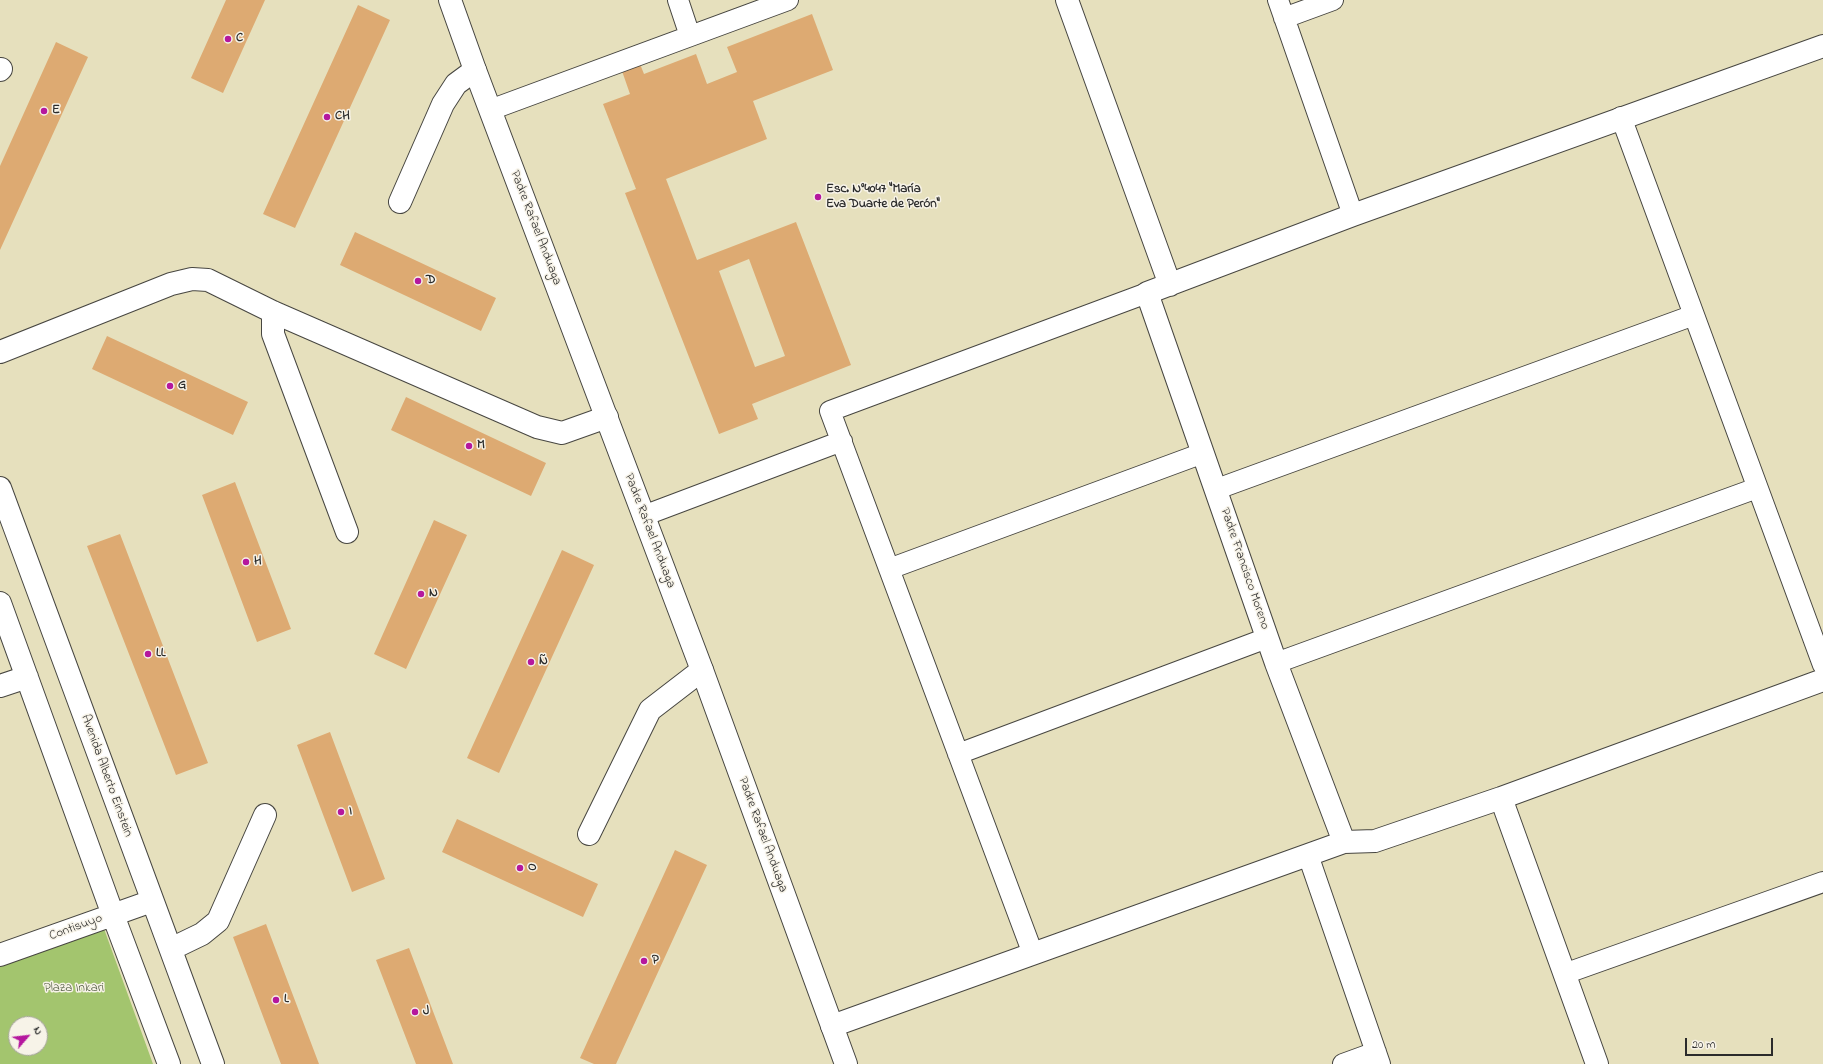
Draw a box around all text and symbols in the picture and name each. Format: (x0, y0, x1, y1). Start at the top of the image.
place label: C (236, 31, 243, 47)
marker: C (223, 34, 233, 44)
place label: E (52, 103, 60, 119)
marker: E (39, 106, 49, 116)
place label: CH (335, 109, 350, 125)
marker: CH (322, 112, 332, 122)
street label: Padre Rafael Anduaga (506, 168, 564, 288)
place label: Esc. N°4047 "María Eva Duarte de Perón" (826, 182, 940, 213)
marker: Esc. N°4047 "María Eva Duarte de Perón" (813, 192, 823, 202)
place label: D (426, 273, 436, 289)
marker: D (413, 276, 423, 286)
place label: G (178, 378, 186, 394)
marker: G (165, 381, 175, 391)
place label: M (477, 438, 485, 454)
marker: M (464, 441, 474, 451)
street label: Padre Rafael Anduaga (620, 471, 678, 591)
street label: Padre Francisco Moreno (1216, 506, 1272, 632)
place label: H (254, 554, 262, 570)
marker: H (241, 557, 251, 567)
place label: N (429, 586, 438, 602)
marker: N (416, 589, 426, 599)
place label: LL (156, 646, 166, 662)
marker: LL (143, 649, 153, 659)
place label: Ñ (539, 654, 548, 670)
marker: Ñ (526, 657, 536, 667)
street label: Avenida Alberto Einstein (77, 713, 135, 839)
street label: Padre Rafael Anduaga (734, 775, 790, 895)
place label: I (349, 804, 352, 820)
marker: I (336, 807, 346, 817)
place label: O (528, 860, 537, 876)
marker: O (515, 863, 525, 873)
street label: Contisuyo (47, 911, 105, 945)
place label: P (652, 953, 659, 969)
marker: P (639, 956, 649, 966)
park label: Plaza Inkari (44, 981, 104, 997)
place label: L (284, 992, 289, 1008)
marker: L (271, 995, 281, 1005)
place label: J (423, 1004, 429, 1020)
marker: J (410, 1007, 420, 1017)
north arrow (8, 1016, 48, 1056)
text: N (29, 1024, 47, 1038)
scale bar (1687, 1030, 1775, 1056)
text: 20 m (1692, 1036, 1715, 1054)

